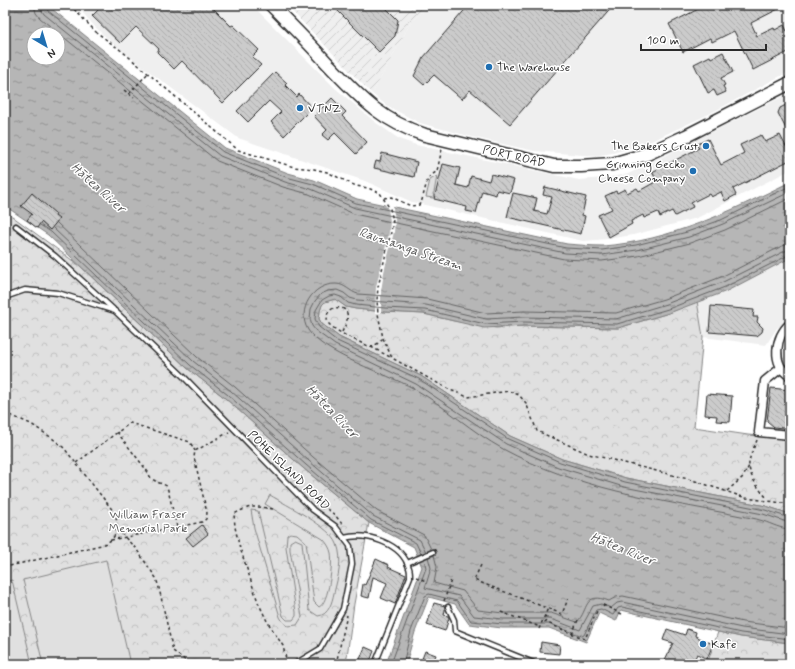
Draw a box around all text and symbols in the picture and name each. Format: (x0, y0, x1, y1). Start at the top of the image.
north arrow (26, 26, 66, 66)
scale bar (641, 26, 766, 52)
text: 100 m (647, 33, 679, 49)
text: N (44, 45, 59, 61)
place label: The Warehouse (497, 60, 570, 76)
marker: The Warehouse (484, 62, 494, 72)
place label: VTNZ (308, 101, 341, 117)
marker: VTNZ (295, 103, 305, 113)
place label: The Bakers Crust (611, 139, 699, 155)
marker: The Bakers Crust (701, 141, 711, 151)
street label: PORT ROAD (481, 142, 547, 172)
place label: Grinning Gecko Cheese Company (598, 157, 685, 187)
water label: Hātea River (67, 159, 130, 218)
marker: Grinning Gecko Cheese Company (688, 166, 698, 176)
water label: Raumanga Stream (357, 224, 465, 275)
water label: Hātea River (302, 382, 363, 444)
street label: POHE ISLAND ROAD (244, 427, 333, 514)
park label: William Fraser Memorial Park (109, 507, 187, 537)
water label: Hātea River (588, 529, 659, 571)
place label: Kafe (711, 637, 736, 653)
marker: Kafe (698, 639, 708, 649)

